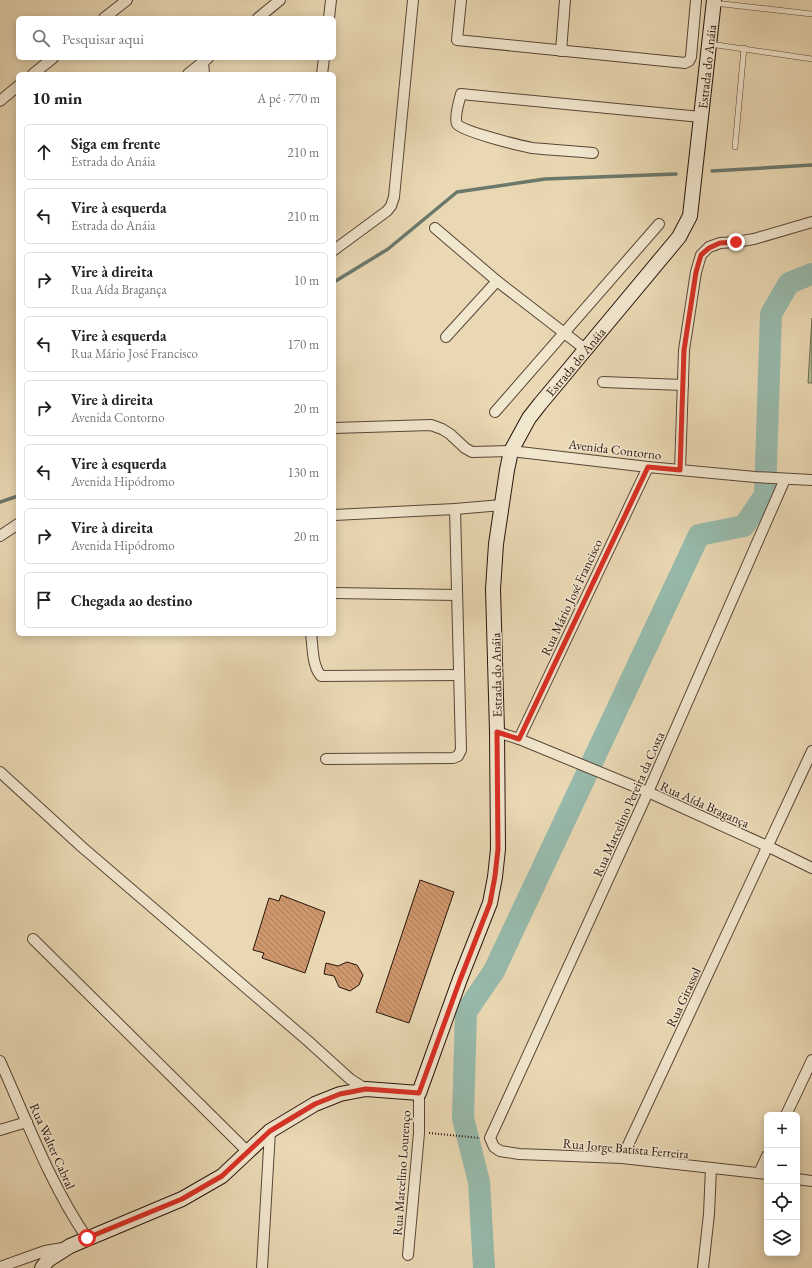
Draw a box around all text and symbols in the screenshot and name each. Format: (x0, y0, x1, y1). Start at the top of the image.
search box (16, 16, 336, 60)
street label: Estrada do Anáia (694, 23, 720, 110)
icon: search (30, 27, 52, 49)
text: Pesquisar aqui (62, 29, 144, 48)
text: 10 min (32, 87, 82, 109)
text: A pé · 770 m (257, 90, 320, 107)
text: Siga em frente (71, 134, 160, 153)
icon: ahead (33, 141, 55, 163)
text: 210 m (288, 144, 319, 161)
text: Estrada do Anáia (71, 153, 156, 170)
text: Vire à esquerda (71, 198, 167, 217)
icon: left (33, 205, 55, 227)
text: 210 m (288, 208, 319, 225)
text: Estrada do Anáia (71, 217, 156, 234)
route end (727, 233, 745, 251)
text: Vire à direita (71, 262, 153, 281)
icon: right (33, 269, 55, 291)
text: 10 m (294, 272, 319, 289)
text: Rua Aída Bragança (71, 281, 167, 298)
street label: Estrada do Anáia (542, 323, 610, 400)
text: Vire à esquerda (71, 326, 167, 345)
icon: left (33, 333, 55, 355)
text: 170 m (288, 336, 319, 353)
text: Rua Mário José Francisco (71, 345, 198, 362)
text: Vire à direita (71, 390, 153, 409)
icon: right (33, 397, 55, 419)
text: 20 m (294, 400, 319, 417)
text: Avenida Contorno (71, 409, 165, 426)
street label: Avenida Contorno (566, 435, 662, 464)
text: Vire à esquerda (71, 454, 167, 473)
icon: left (33, 461, 55, 483)
text: 130 m (288, 464, 319, 481)
text: Avenida Hipódromo (71, 473, 175, 490)
text: Vire à direita (71, 518, 153, 537)
icon: right (33, 525, 55, 547)
text: 20 m (294, 528, 319, 545)
street label: Rua Mário José Francisco (537, 536, 606, 658)
text: Avenida Hipódromo (71, 537, 175, 554)
icon: arrive (33, 589, 55, 611)
text: Chegada ao destino (71, 591, 192, 610)
street label: Estrada do Anáia (487, 632, 506, 717)
street label: Rua Marcelino Pereira da Costa (589, 728, 668, 879)
street label: Rua Aída Bragança (658, 777, 753, 832)
street label: Rua Girassol (662, 965, 705, 1030)
street label: Rua Walter Cabral (26, 1100, 79, 1192)
street label: Rua Marcelino Lourenço (389, 1110, 414, 1236)
map controls (764, 1112, 800, 1256)
button: + (764, 1112, 800, 1148)
street label: Rua Jorge Batista Ferreira (562, 1135, 690, 1163)
button: − (764, 1148, 800, 1184)
button: locate (764, 1184, 800, 1220)
button: layers (764, 1220, 800, 1256)
route start (78, 1229, 96, 1247)

